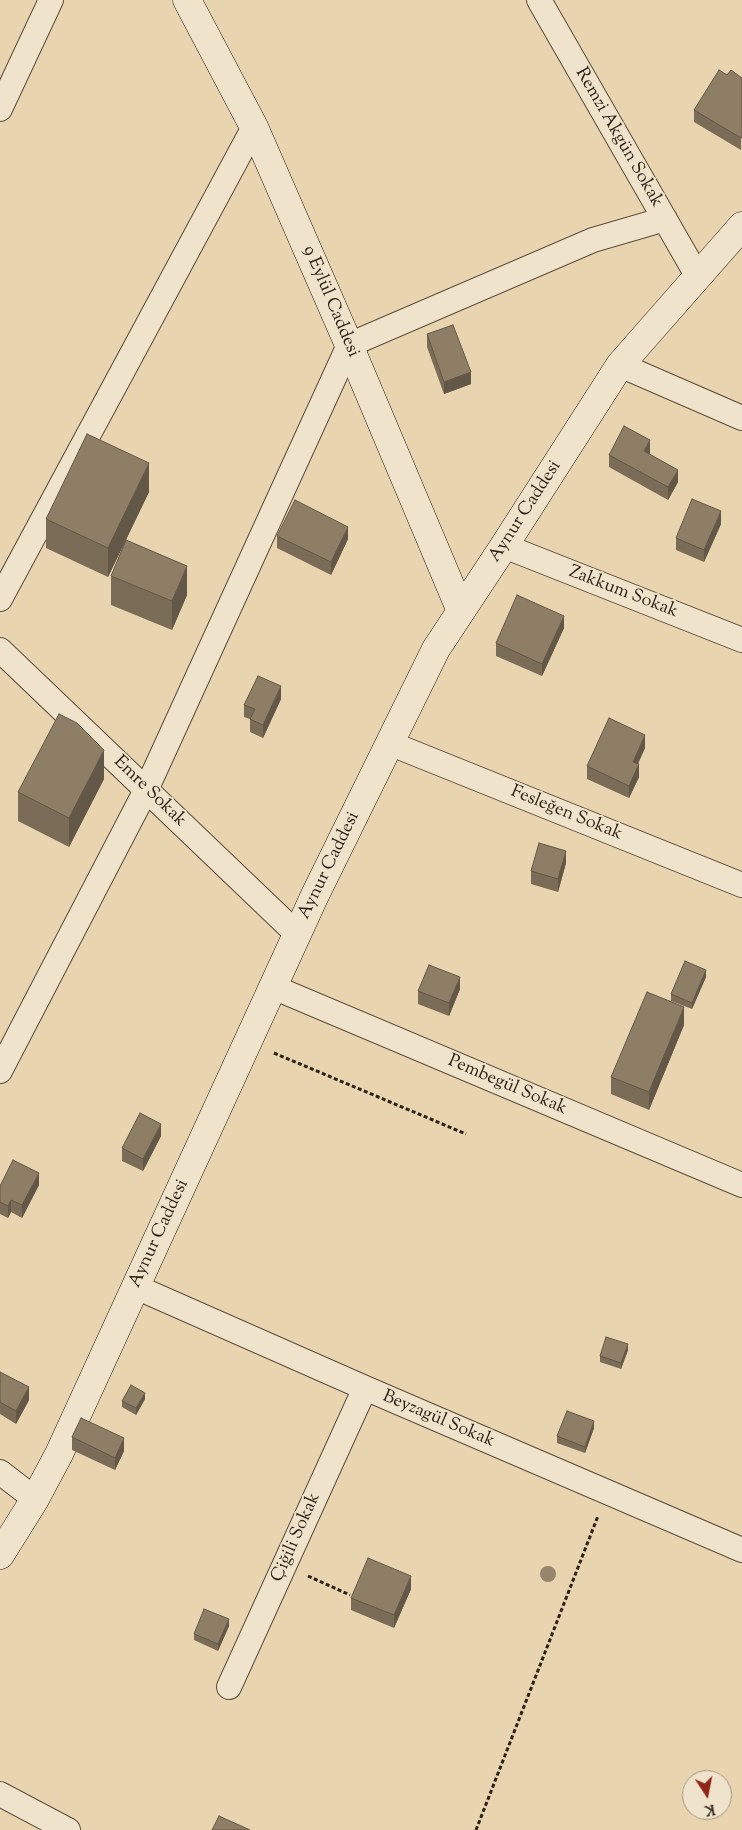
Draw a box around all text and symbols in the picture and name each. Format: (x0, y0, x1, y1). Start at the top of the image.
street label: Remzi Akgün Sokak (569, 64, 667, 212)
street label: 9 Eylül Caddesi (297, 243, 363, 361)
street label: Aynur Caddesi (485, 457, 567, 567)
street label: Zakkum Sokak (565, 562, 681, 624)
street label: Emre Sokak (108, 752, 190, 832)
street label: Fesleğen Sokak (507, 782, 625, 846)
street label: Aynur Caddesi (295, 809, 365, 923)
street label: Pembegül Sokak (444, 1051, 570, 1121)
street label: Aynur Caddesi (126, 1176, 194, 1292)
street label: Beyzagül Sokak (379, 1387, 497, 1453)
street label: Çiğili Sokak (268, 1490, 326, 1586)
north arrow (682, 1770, 732, 1820)
text: K (703, 1798, 717, 1820)

